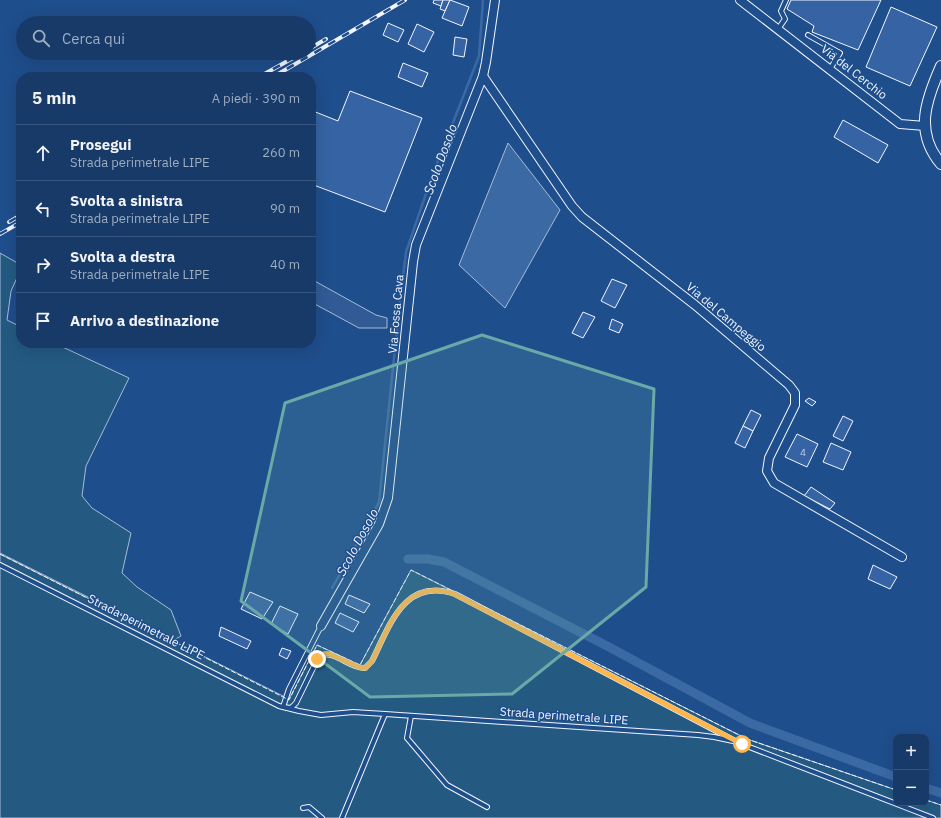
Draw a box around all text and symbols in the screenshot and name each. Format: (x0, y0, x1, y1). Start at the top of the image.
search box (16, 16, 316, 60)
icon: search (30, 27, 52, 49)
text: Cerca qui (62, 29, 125, 48)
street label: Via del Cerchio (818, 41, 891, 102)
text: 5 min (32, 87, 76, 109)
text: A piedi · 390 m (212, 90, 300, 107)
water label: Scolo Dosolo (420, 121, 461, 197)
text: Prosegui (70, 135, 132, 154)
icon: ahead (32, 142, 54, 164)
text: 260 m (262, 144, 300, 161)
text: Strada perimetrale LIPE (70, 154, 210, 171)
text: Svolta a sinistra (70, 191, 183, 210)
icon: left (32, 198, 54, 220)
text: 90 m (270, 200, 300, 217)
text: Strada perimetrale LIPE (70, 210, 210, 227)
text: Svolta a destra (70, 247, 175, 266)
icon: right (32, 254, 54, 276)
text: 40 m (270, 256, 300, 273)
text: Strada perimetrale LIPE (70, 266, 210, 283)
street label: Via Fossa Cava (385, 273, 406, 354)
street label: Via del Campeggio (683, 279, 769, 355)
icon: arrive (32, 310, 54, 332)
text: Arrivo a destinazione (70, 311, 219, 330)
house number: 4 (800, 446, 806, 459)
water label: Scolo Dosolo (333, 506, 382, 579)
street label: Strada perimetrale LIPE (85, 591, 207, 662)
route end (308, 650, 326, 668)
street label: Strada perimetrale LIPE (499, 704, 629, 727)
map controls (893, 734, 929, 806)
button: + (893, 734, 929, 770)
route start (733, 735, 751, 753)
button: − (893, 770, 929, 806)

